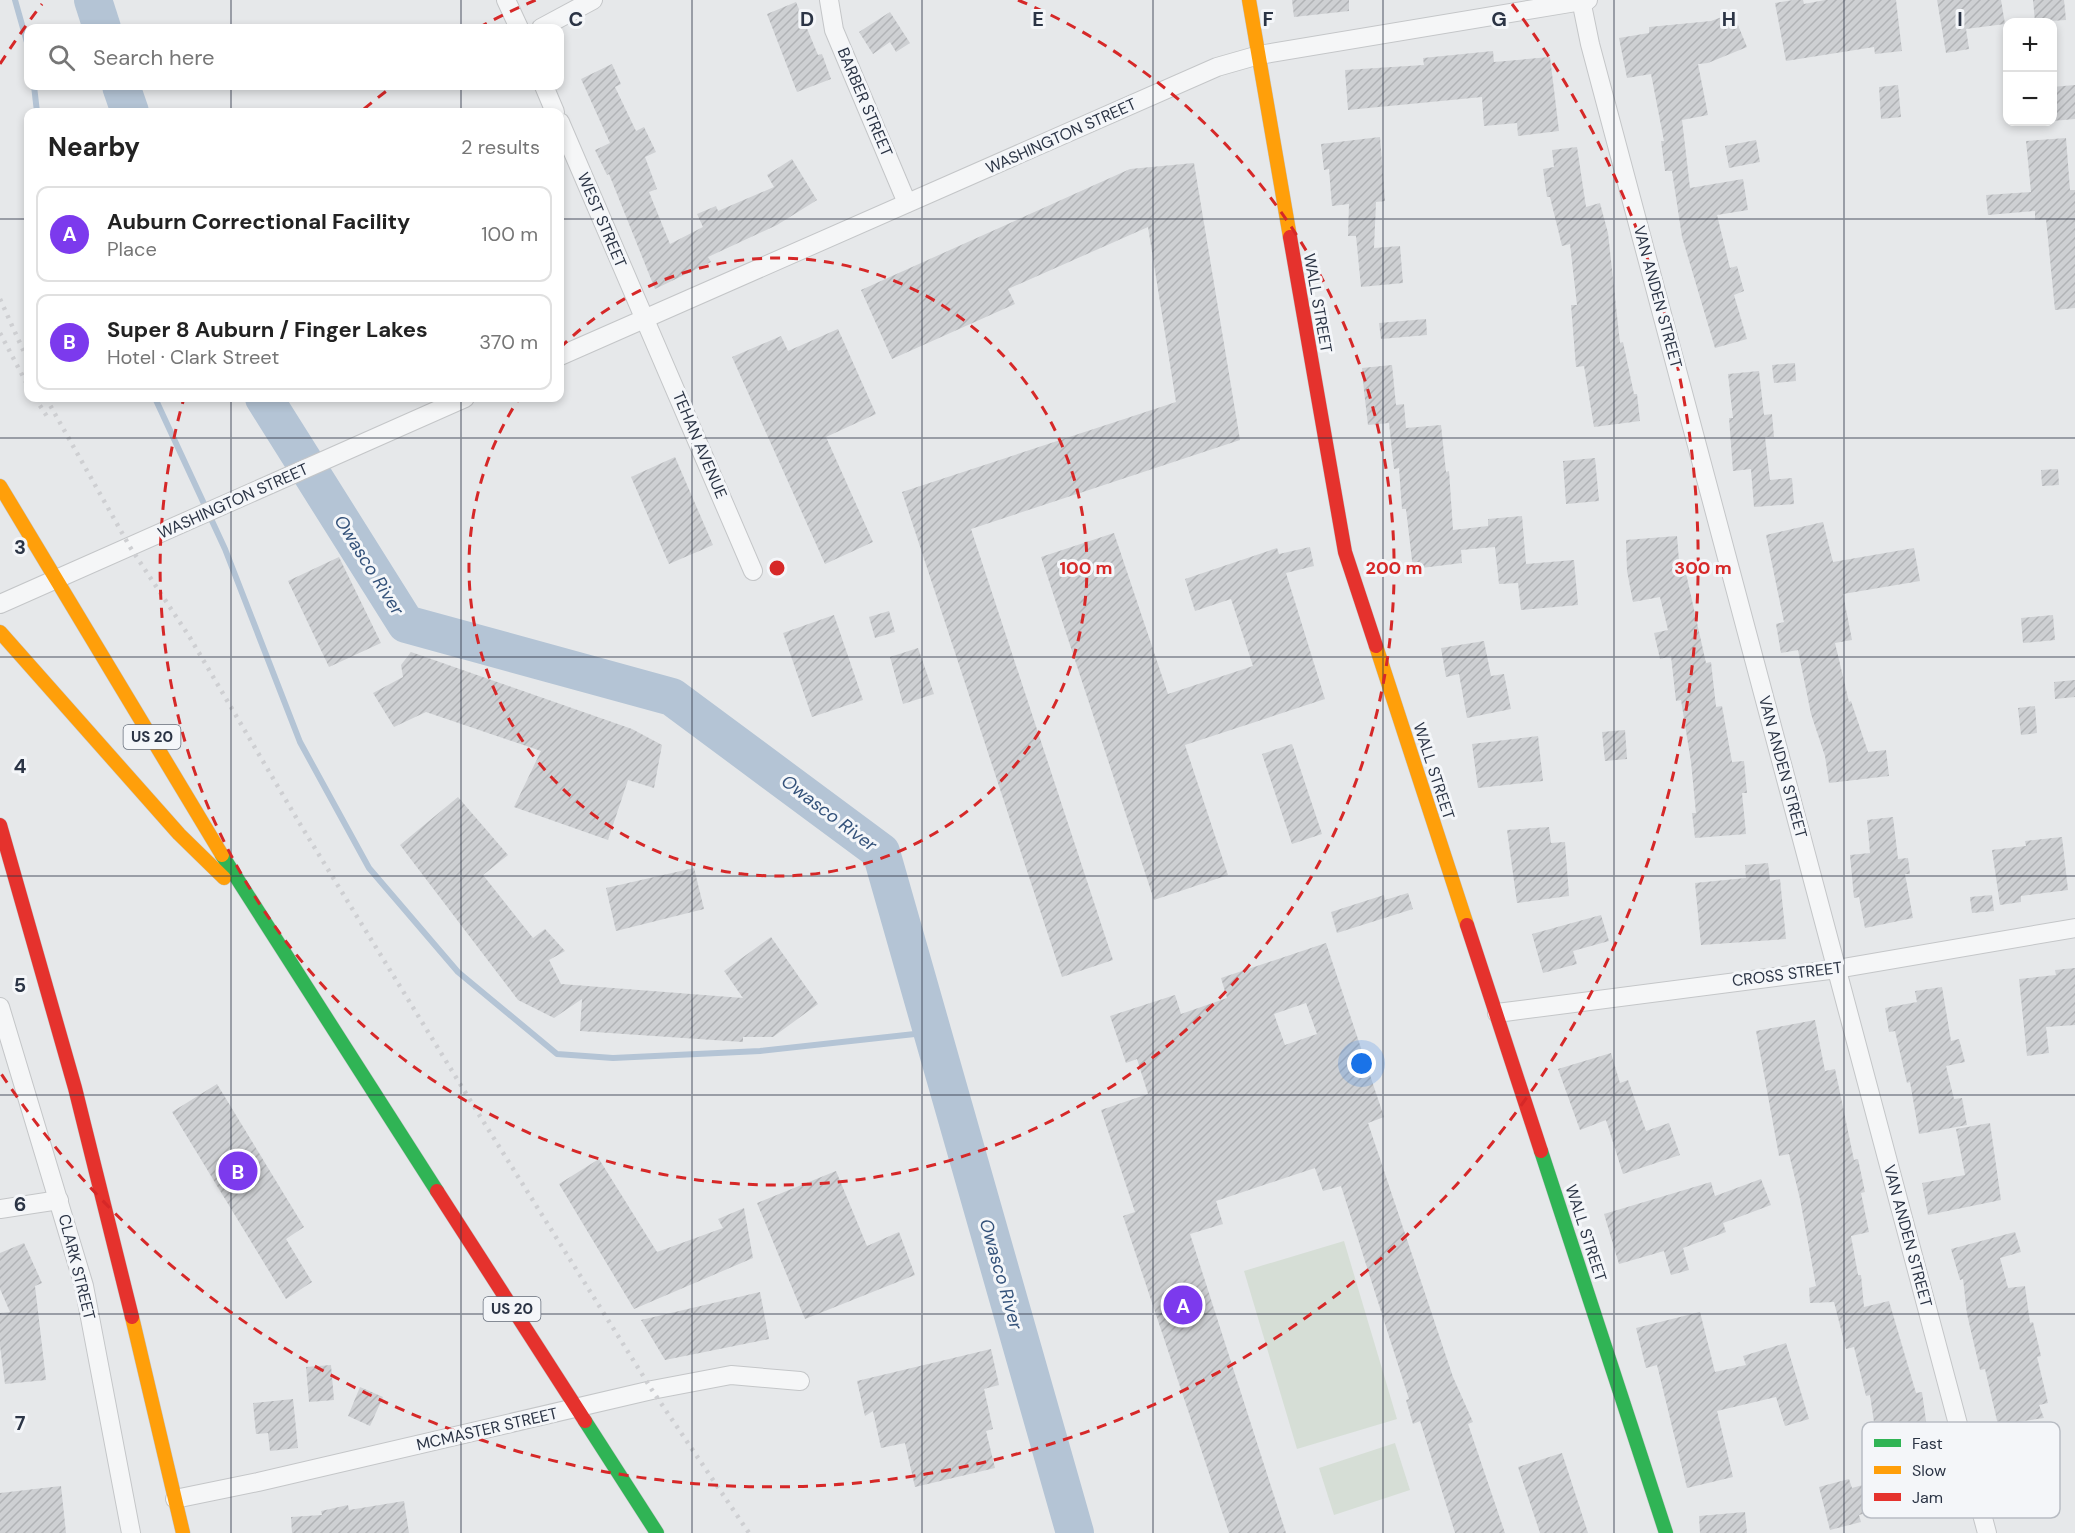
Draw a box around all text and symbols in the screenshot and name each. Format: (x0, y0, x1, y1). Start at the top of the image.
text: C (569, 6, 583, 32)
text: D (800, 6, 814, 32)
text: E (1032, 6, 1044, 32)
text: F (1262, 6, 1274, 32)
text: G (1491, 6, 1507, 32)
text: H (1722, 6, 1736, 32)
text: I (1957, 6, 1963, 32)
map controls (2003, 18, 2057, 126)
button: + (2003, 18, 2057, 72)
search box (24, 24, 564, 90)
icon: search (45, 41, 78, 74)
text: Search here (93, 43, 214, 72)
street label: BARBER STREET (833, 44, 897, 160)
button: − (2003, 72, 2057, 126)
street label: WASHINGTON STREET (982, 93, 1140, 179)
text: Nearby (48, 130, 140, 164)
text: 2 results (461, 134, 540, 160)
street label: WEST STREET (573, 169, 631, 271)
text: Auburn Correctional Facility (107, 207, 410, 236)
text: A (62, 221, 77, 247)
text: 100 m (481, 221, 538, 247)
street label: VAN ANDEN STREET (1629, 223, 1687, 371)
text: Place (107, 236, 157, 262)
street label: WALL STREET (1299, 252, 1337, 354)
text: Super 8 Auburn / Finger Lakes (107, 315, 428, 344)
text: B (63, 329, 76, 355)
text: 370 m (479, 329, 538, 355)
text: Hotel · Clark Street (107, 344, 279, 370)
street label: TEHAN AVENUE (668, 388, 732, 502)
street label: WASHINGTON STREET (154, 458, 312, 544)
water label: Owasco River (329, 510, 410, 621)
text: 3 (14, 534, 26, 560)
text: 100 m (1059, 556, 1113, 580)
text: 200 m (1366, 556, 1422, 580)
text: 300 m (1674, 556, 1732, 580)
centre of rings (767, 558, 787, 578)
street label: VAN ANDEN STREET (1754, 693, 1812, 841)
street label: WALL STREET (1408, 720, 1460, 822)
road number: US 20 (124, 725, 180, 749)
text: 4 (14, 753, 27, 779)
water label: Owasco River (776, 769, 883, 858)
street label: CROSS STREET (1731, 957, 1843, 991)
text: 5 (14, 972, 26, 998)
your location (1347, 1049, 1376, 1078)
pin: B (218, 1148, 258, 1194)
street label: VAN ANDEN STREET (1879, 1162, 1937, 1310)
street label: WALL STREET (1560, 1182, 1612, 1284)
text: 6 (14, 1191, 26, 1217)
street label: CLARK STREET (54, 1212, 100, 1322)
water label: Owasco River (974, 1216, 1029, 1333)
pin: A (1164, 1282, 1202, 1328)
road number: US 20 (484, 1297, 540, 1321)
street label: MCMASTER STREET (414, 1403, 560, 1455)
text: 7 (15, 1410, 26, 1436)
legend (1862, 1422, 2060, 1518)
text: Fast (1912, 1433, 1943, 1454)
text: Slow (1912, 1460, 1946, 1481)
text: Jam (1912, 1487, 1943, 1508)

